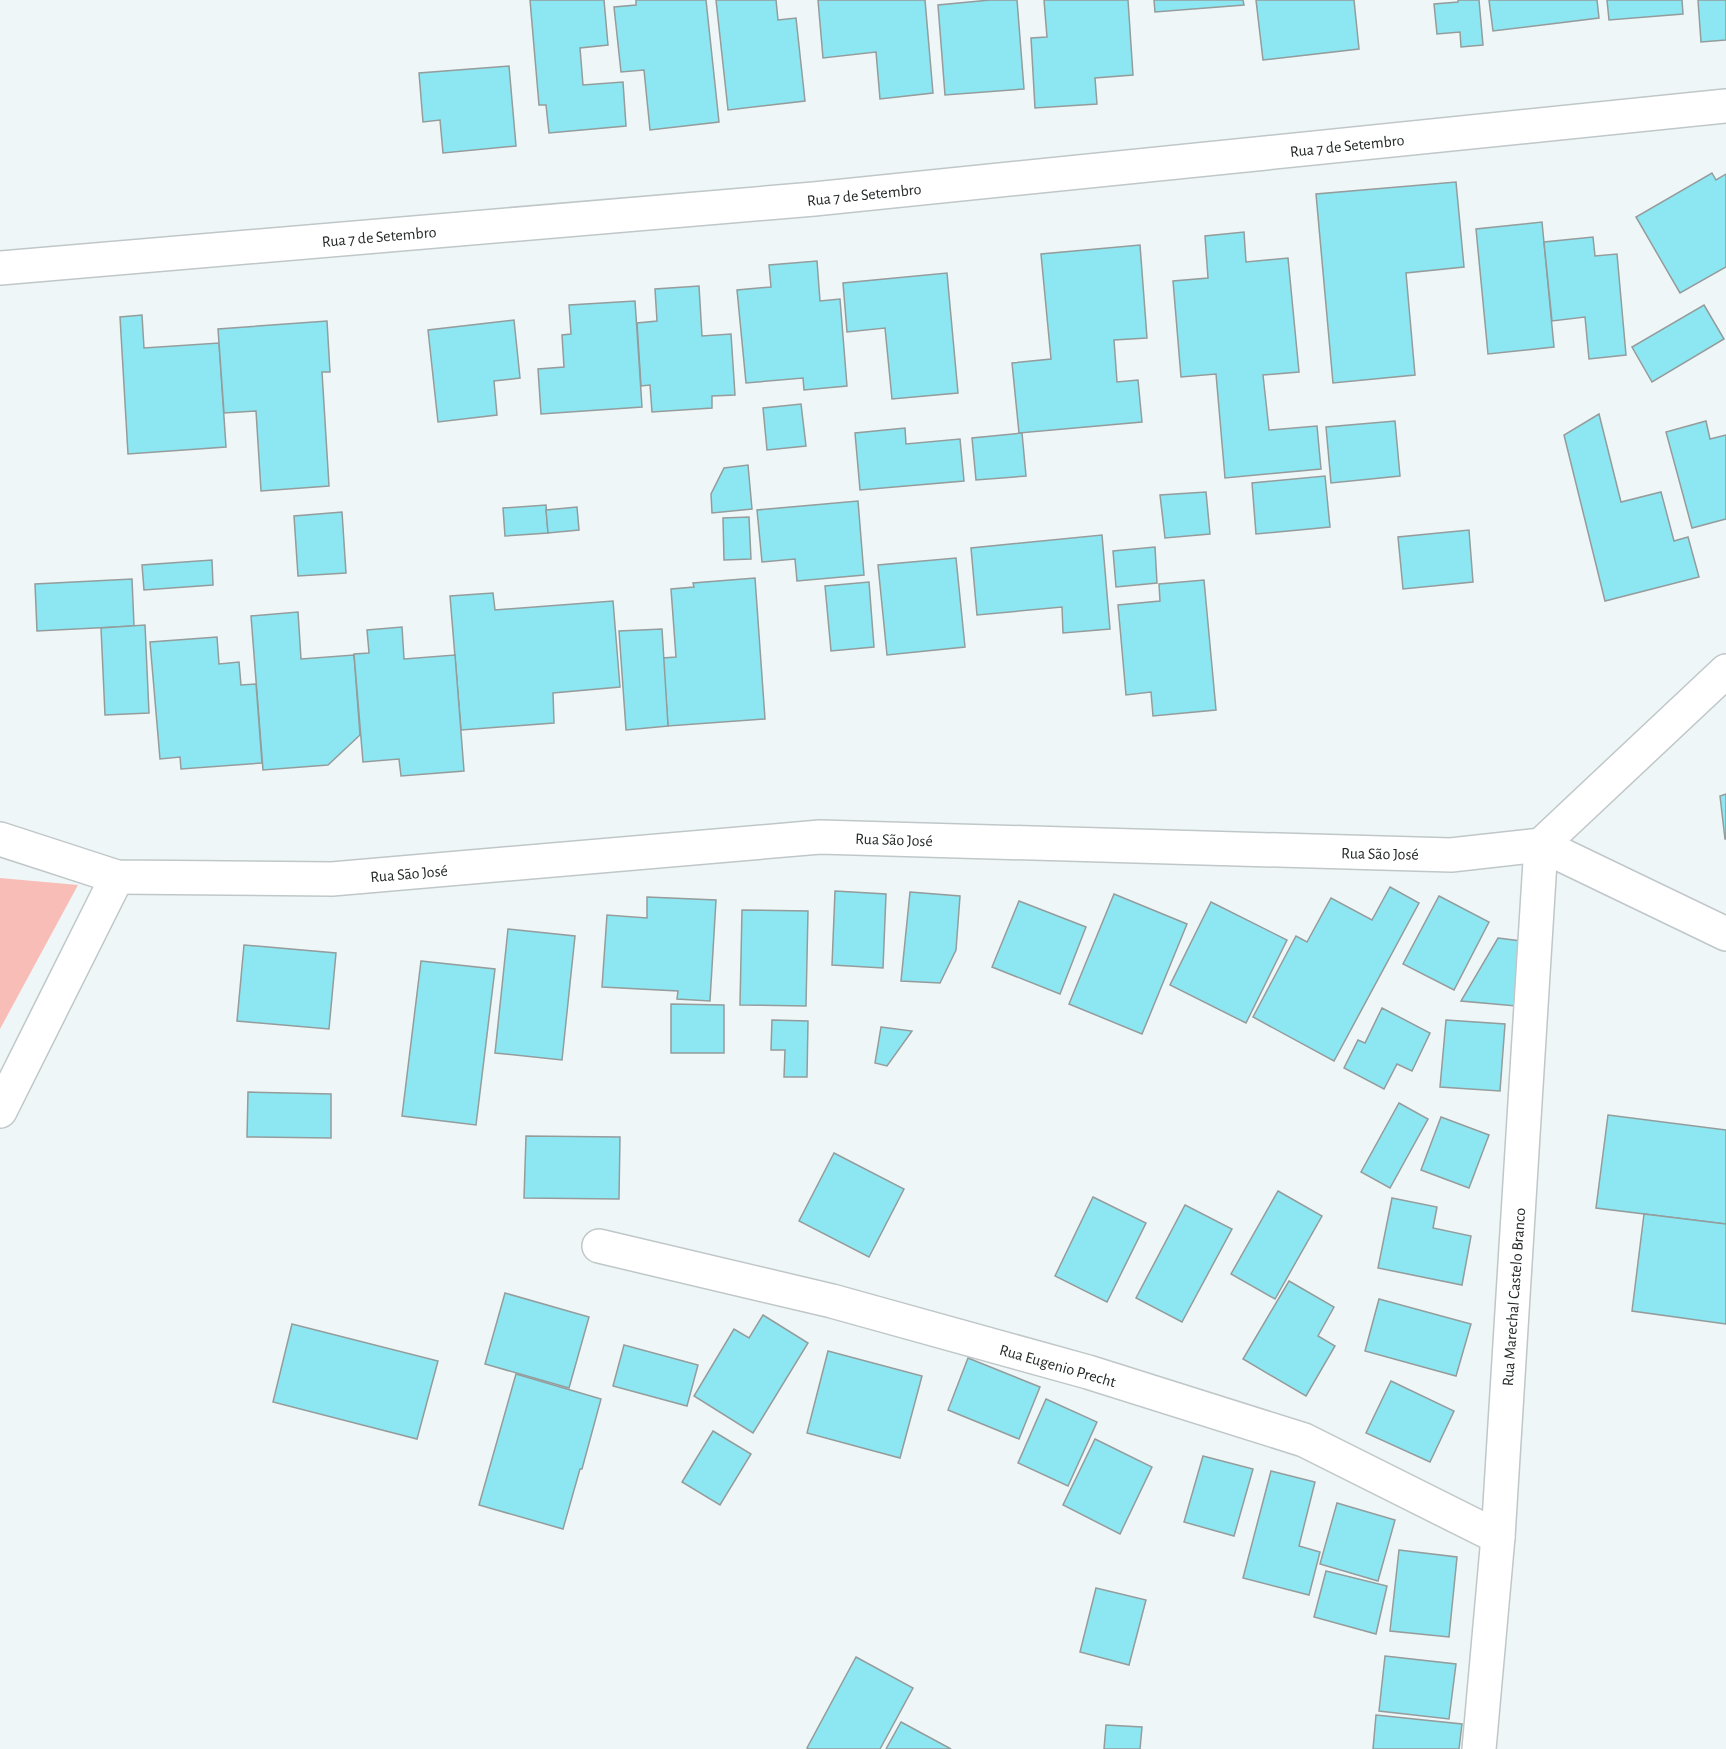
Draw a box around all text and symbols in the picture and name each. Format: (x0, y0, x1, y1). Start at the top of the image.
street label: Rua 7 de Setembro (1289, 132, 1405, 160)
street label: Rua 7 de Setembro (806, 181, 922, 209)
street label: Rua 7 de Setembro (321, 224, 437, 250)
street label: Rua São José (855, 831, 933, 849)
street label: Rua São José (1341, 845, 1419, 863)
street label: Rua São José (370, 863, 448, 885)
street label: Rua Marechal Castelo Branco (1500, 1207, 1528, 1387)
street label: Rua Eugenio Precht (998, 1342, 1118, 1390)

